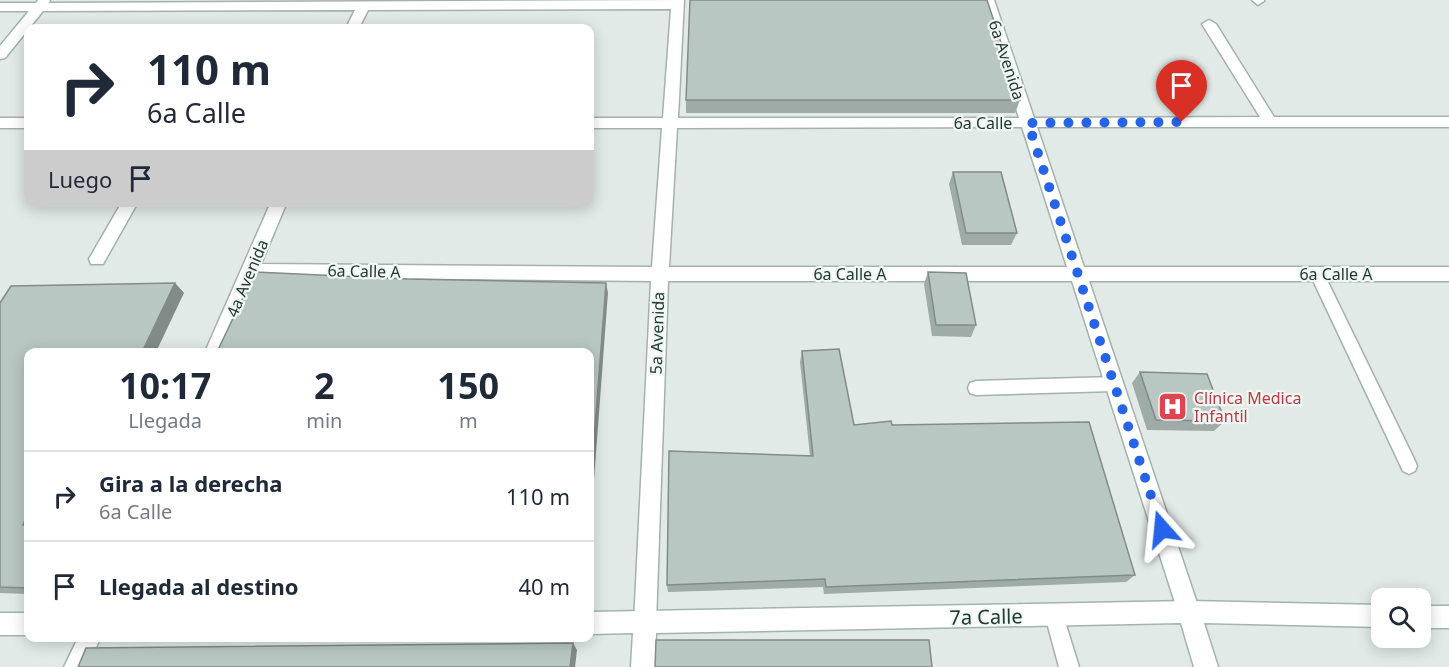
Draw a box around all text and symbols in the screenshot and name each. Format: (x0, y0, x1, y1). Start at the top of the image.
street label: 6a Avenida (984, 17, 1030, 103)
text: 110 m (147, 40, 271, 97)
icon: right (48, 48, 126, 126)
pin (1156, 60, 1207, 122)
icon: arrive (1165, 69, 1198, 102)
text: 6a Calle (147, 94, 246, 131)
street label: 6a Calle (954, 112, 1012, 134)
icon: arrive (124, 162, 157, 195)
text: Luego (48, 164, 112, 194)
street label: 4a Avenida (221, 236, 273, 320)
street label: 6a Calle A (327, 259, 401, 283)
street label: 6a Calle A (813, 263, 887, 285)
street label: 6a Calle A (1299, 263, 1373, 285)
street label: 5a Avenida (645, 291, 669, 375)
text: 10:17 (119, 361, 211, 410)
text: 2 (314, 361, 335, 410)
text: 150 (437, 361, 499, 410)
place label: Clínica Medica Infantil (1194, 387, 1301, 427)
hospital icon: Clínica Medica Infantil (1157, 391, 1189, 423)
text: Llegada (128, 407, 202, 434)
text: min (306, 407, 342, 434)
text: m (459, 407, 478, 434)
text: Gira a la derecha (99, 468, 283, 498)
icon: right (48, 480, 81, 513)
text: 110 m (506, 481, 570, 511)
position arrow (1130, 497, 1194, 561)
text: 6a Calle (99, 498, 172, 525)
icon: arrive (48, 570, 81, 603)
text: Llegada al destino (99, 571, 299, 601)
text: 40 m (519, 571, 570, 601)
map controls (1371, 588, 1431, 648)
button: search (1371, 588, 1431, 648)
street label: 7a Calle (949, 602, 1023, 631)

